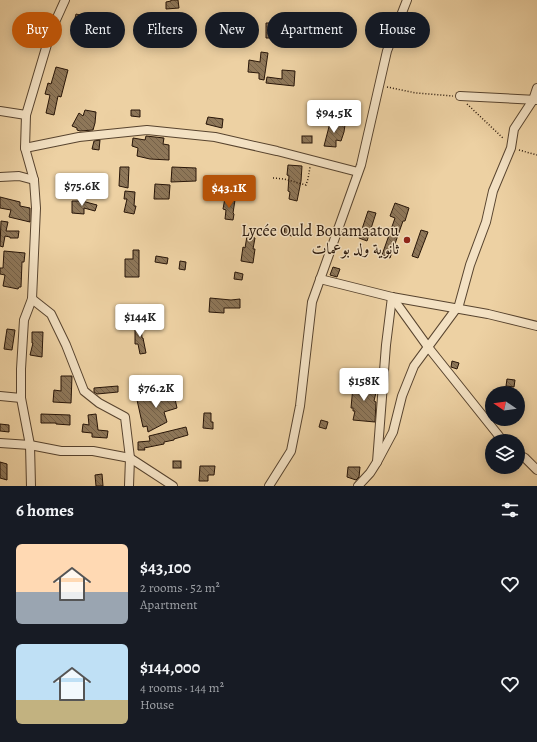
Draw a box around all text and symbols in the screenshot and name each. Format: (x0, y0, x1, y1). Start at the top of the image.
chip: Buy (12, 12, 62, 48)
chip: Rent (70, 12, 125, 48)
chip: Filters (133, 12, 197, 48)
chip: New (205, 12, 259, 48)
chip: Apartment (267, 12, 357, 48)
chip: House (365, 12, 430, 48)
pin: $94.5K (301, 100, 367, 134)
text: $94.5K (316, 104, 352, 121)
pin: $75.6K (49, 173, 115, 207)
pin: $43.1K (196, 175, 262, 209)
text: $75.6K (64, 177, 100, 194)
text: $43.1K (212, 179, 246, 196)
place label: Lycée Ould Bouamaatou ثانوية ولد بوعمات (241, 220, 400, 260)
marker: Lycée Ould Bouamaatou ثانوية ولد بوعمات (402, 235, 412, 245)
pin: $144K (112, 304, 168, 338)
text: $144K (124, 308, 156, 325)
pin: $158K (336, 368, 392, 402)
text: $158K (348, 372, 380, 389)
pin: $76.2K (123, 375, 189, 409)
text: $76.2K (138, 379, 174, 396)
north arrow (485, 386, 525, 426)
map controls (485, 386, 525, 474)
button: layers (485, 434, 525, 474)
text: 6 homes (16, 499, 74, 522)
icon: filters (499, 499, 521, 521)
text: $43,100 (140, 556, 191, 579)
icon: home (48, 560, 96, 608)
icon: heart (499, 573, 521, 595)
text: 2 rooms · 52 m² (140, 579, 220, 596)
text: Apartment (140, 596, 198, 613)
text: $144,000 (140, 656, 200, 679)
icon: home (48, 660, 96, 708)
icon: heart (499, 673, 521, 695)
text: 4 rooms · 144 m² (140, 679, 224, 696)
text: House (140, 696, 174, 713)

